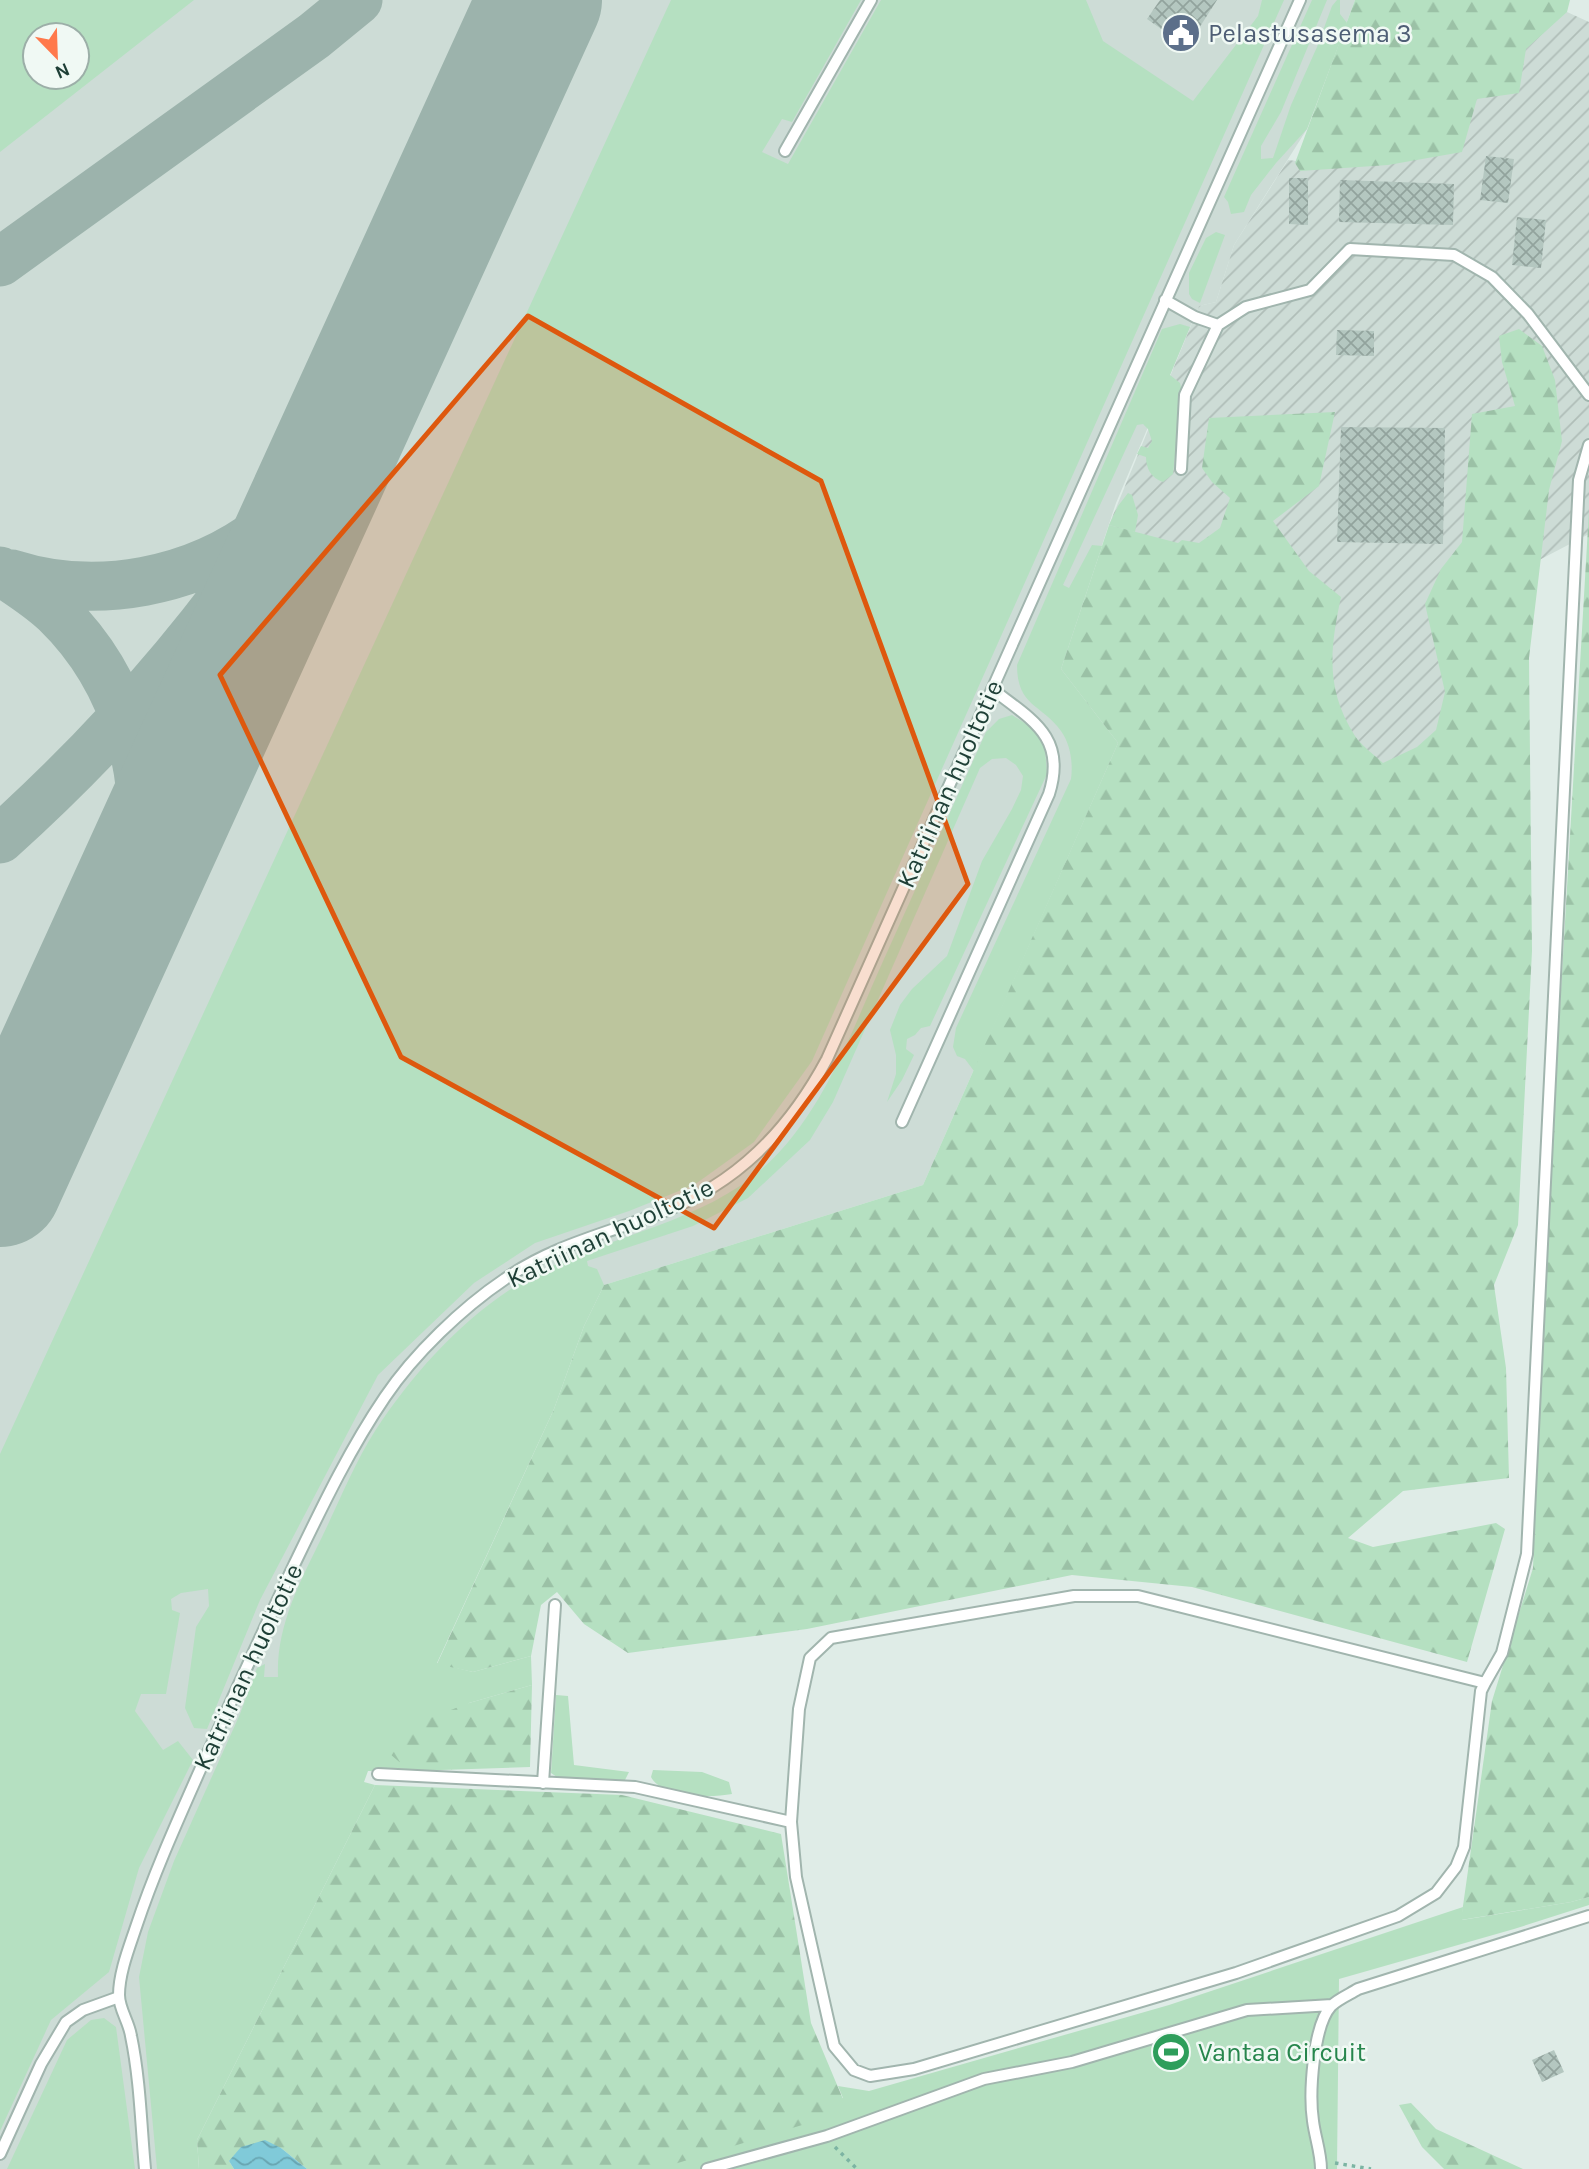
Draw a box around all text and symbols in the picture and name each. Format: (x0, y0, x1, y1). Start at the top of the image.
public building icon: Pelastusasema 3 (1160, 12, 1202, 54)
place label: Pelastusasema 3 (1208, 18, 1412, 49)
north arrow (21, 21, 91, 91)
text: N (52, 58, 73, 84)
street label: Katriinan huoltotie (890, 675, 1010, 893)
street label: Katriinan huoltotie (502, 1172, 718, 1294)
street label: Katriinan huoltotie (187, 1559, 309, 1775)
sports icon: Vantaa Circuit (1150, 2031, 1192, 2073)
place label: Vantaa Circuit (1198, 2037, 1366, 2068)

